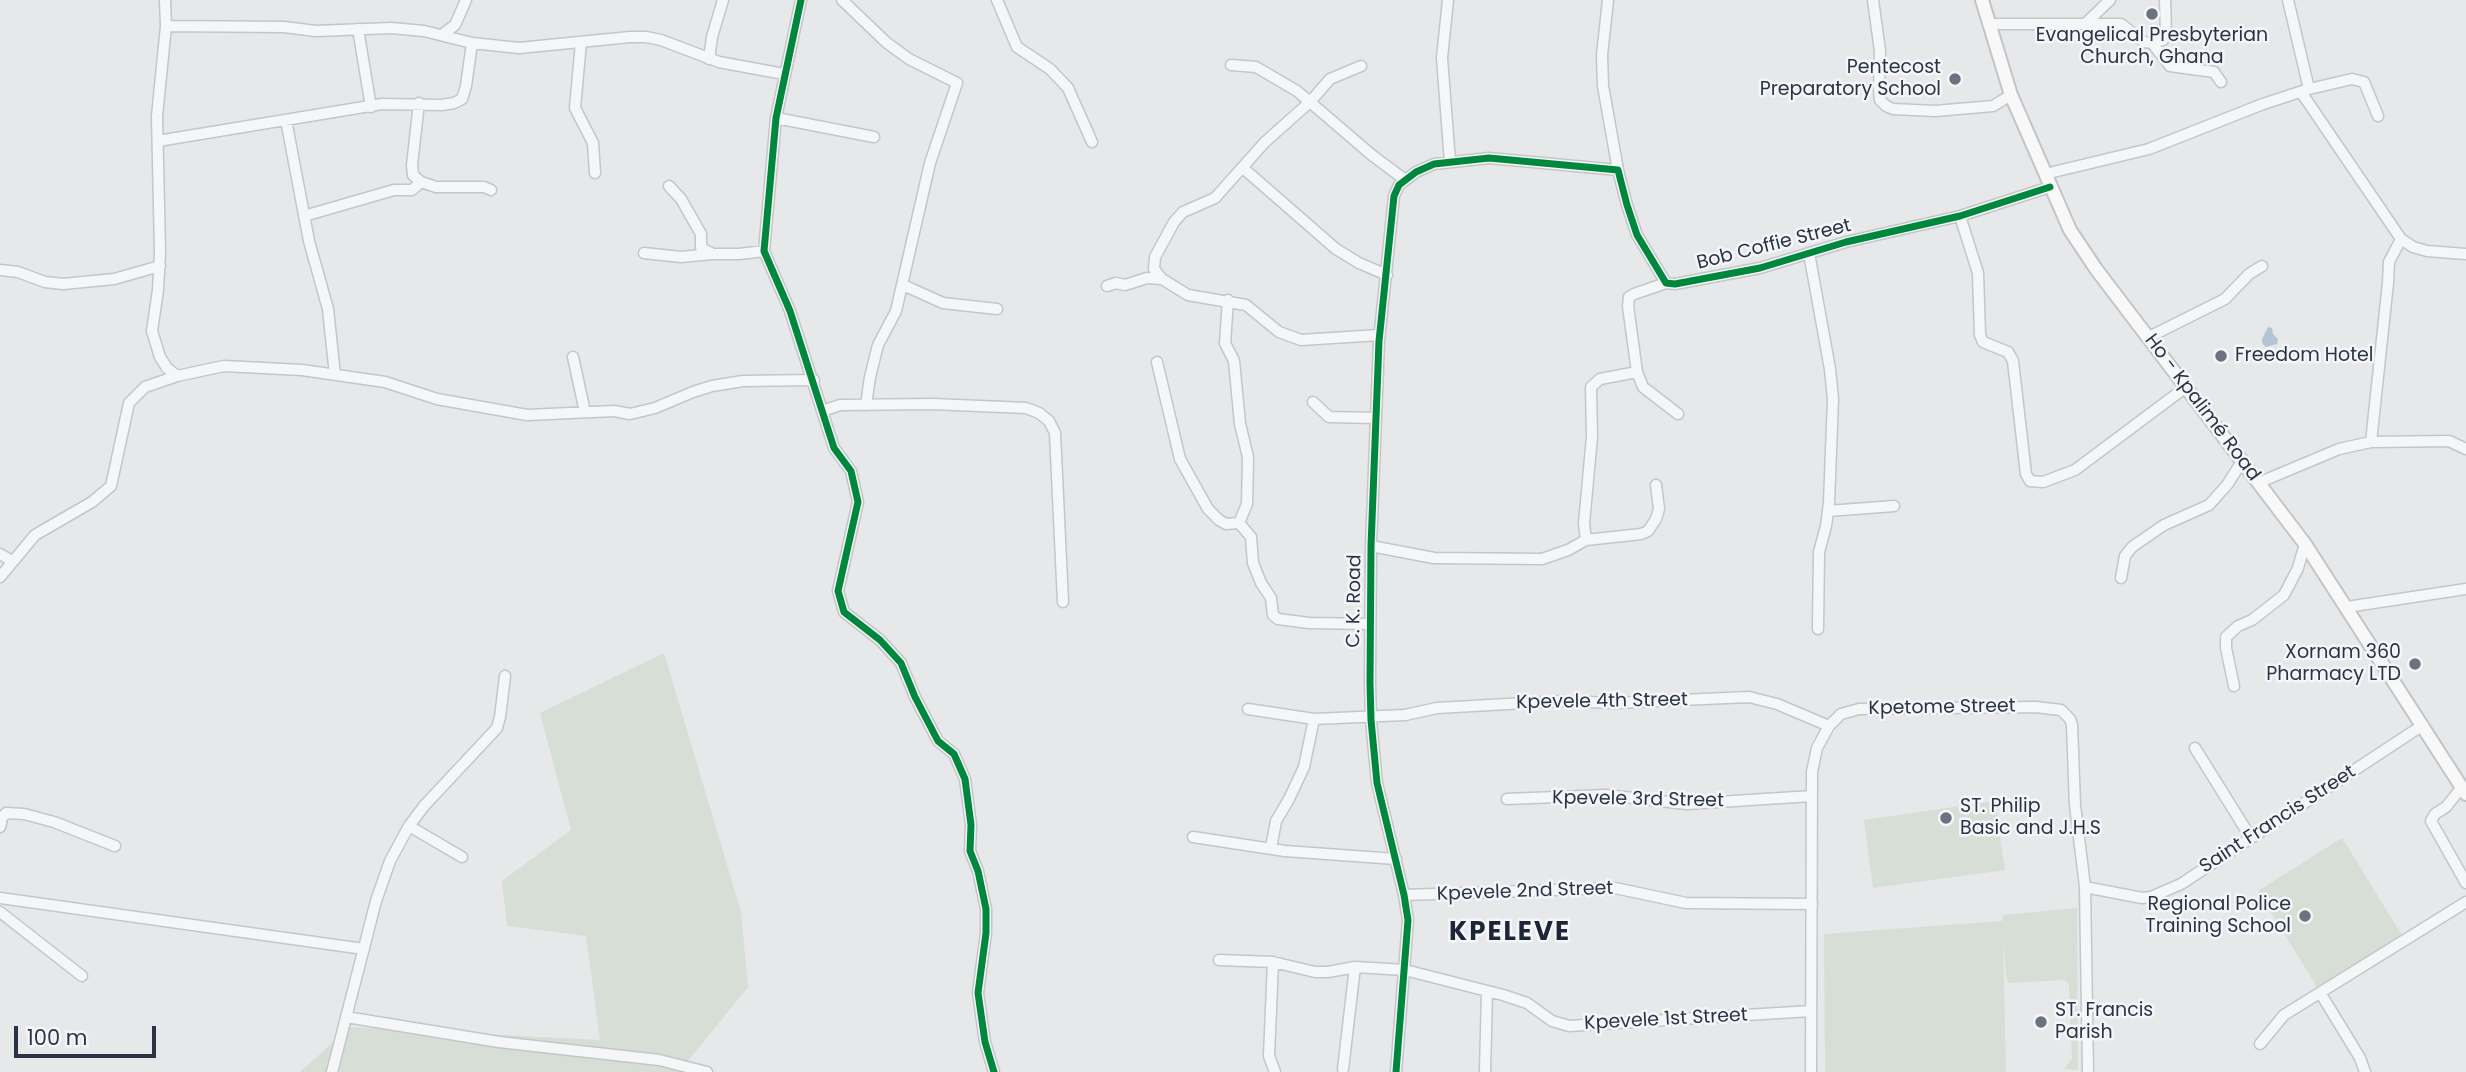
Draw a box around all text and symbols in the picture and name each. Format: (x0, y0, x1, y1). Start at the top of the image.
marker: Evangelical Presbyterian Church, Ghana (2144, 6, 2160, 22)
place label: Evangelical Presbyterian Church, Ghana (2036, 25, 2268, 69)
place label: Pentecost Preparatory School (1760, 57, 1941, 101)
marker: Pentecost Preparatory School (1947, 71, 1963, 87)
street label: Bob Coffie Street (1694, 215, 1854, 275)
street label: Ho - Kpalimé Road (2139, 330, 2265, 486)
place label: Freedom Hotel (2235, 345, 2374, 367)
marker: Freedom Hotel (2213, 348, 2229, 364)
street label: C. K. Road (1343, 554, 1367, 648)
place label: Xornam 360 Pharmacy LTD (2266, 642, 2401, 686)
marker: Xornam 360 Pharmacy LTD (2407, 656, 2423, 672)
street label: Kpevele 4th Street (1516, 689, 1688, 715)
street label: Kpetome Street (1868, 695, 2016, 721)
street label: Saint Francis Street (2196, 761, 2360, 879)
street label: Kpevele 3rd Street (1552, 787, 1724, 813)
place label: ST. Philip Basic and J.H.S (1960, 796, 2101, 840)
marker: ST. Philip Basic and J.H.S (1938, 810, 1954, 826)
street label: Kpevele 2nd Street (1436, 878, 1614, 906)
place label: Regional Police Training School (2145, 894, 2291, 938)
marker: Regional Police Training School (2297, 908, 2313, 924)
district label: KPELEVE (1450, 917, 1570, 949)
place label: ST. Francis Parish (2055, 1000, 2153, 1044)
street label: Kpevele 1st Street (1584, 1004, 1748, 1036)
scale bar (18, 1012, 159, 1056)
marker: ST. Francis Parish (2033, 1014, 2049, 1030)
text: 100 m (27, 1023, 87, 1052)

